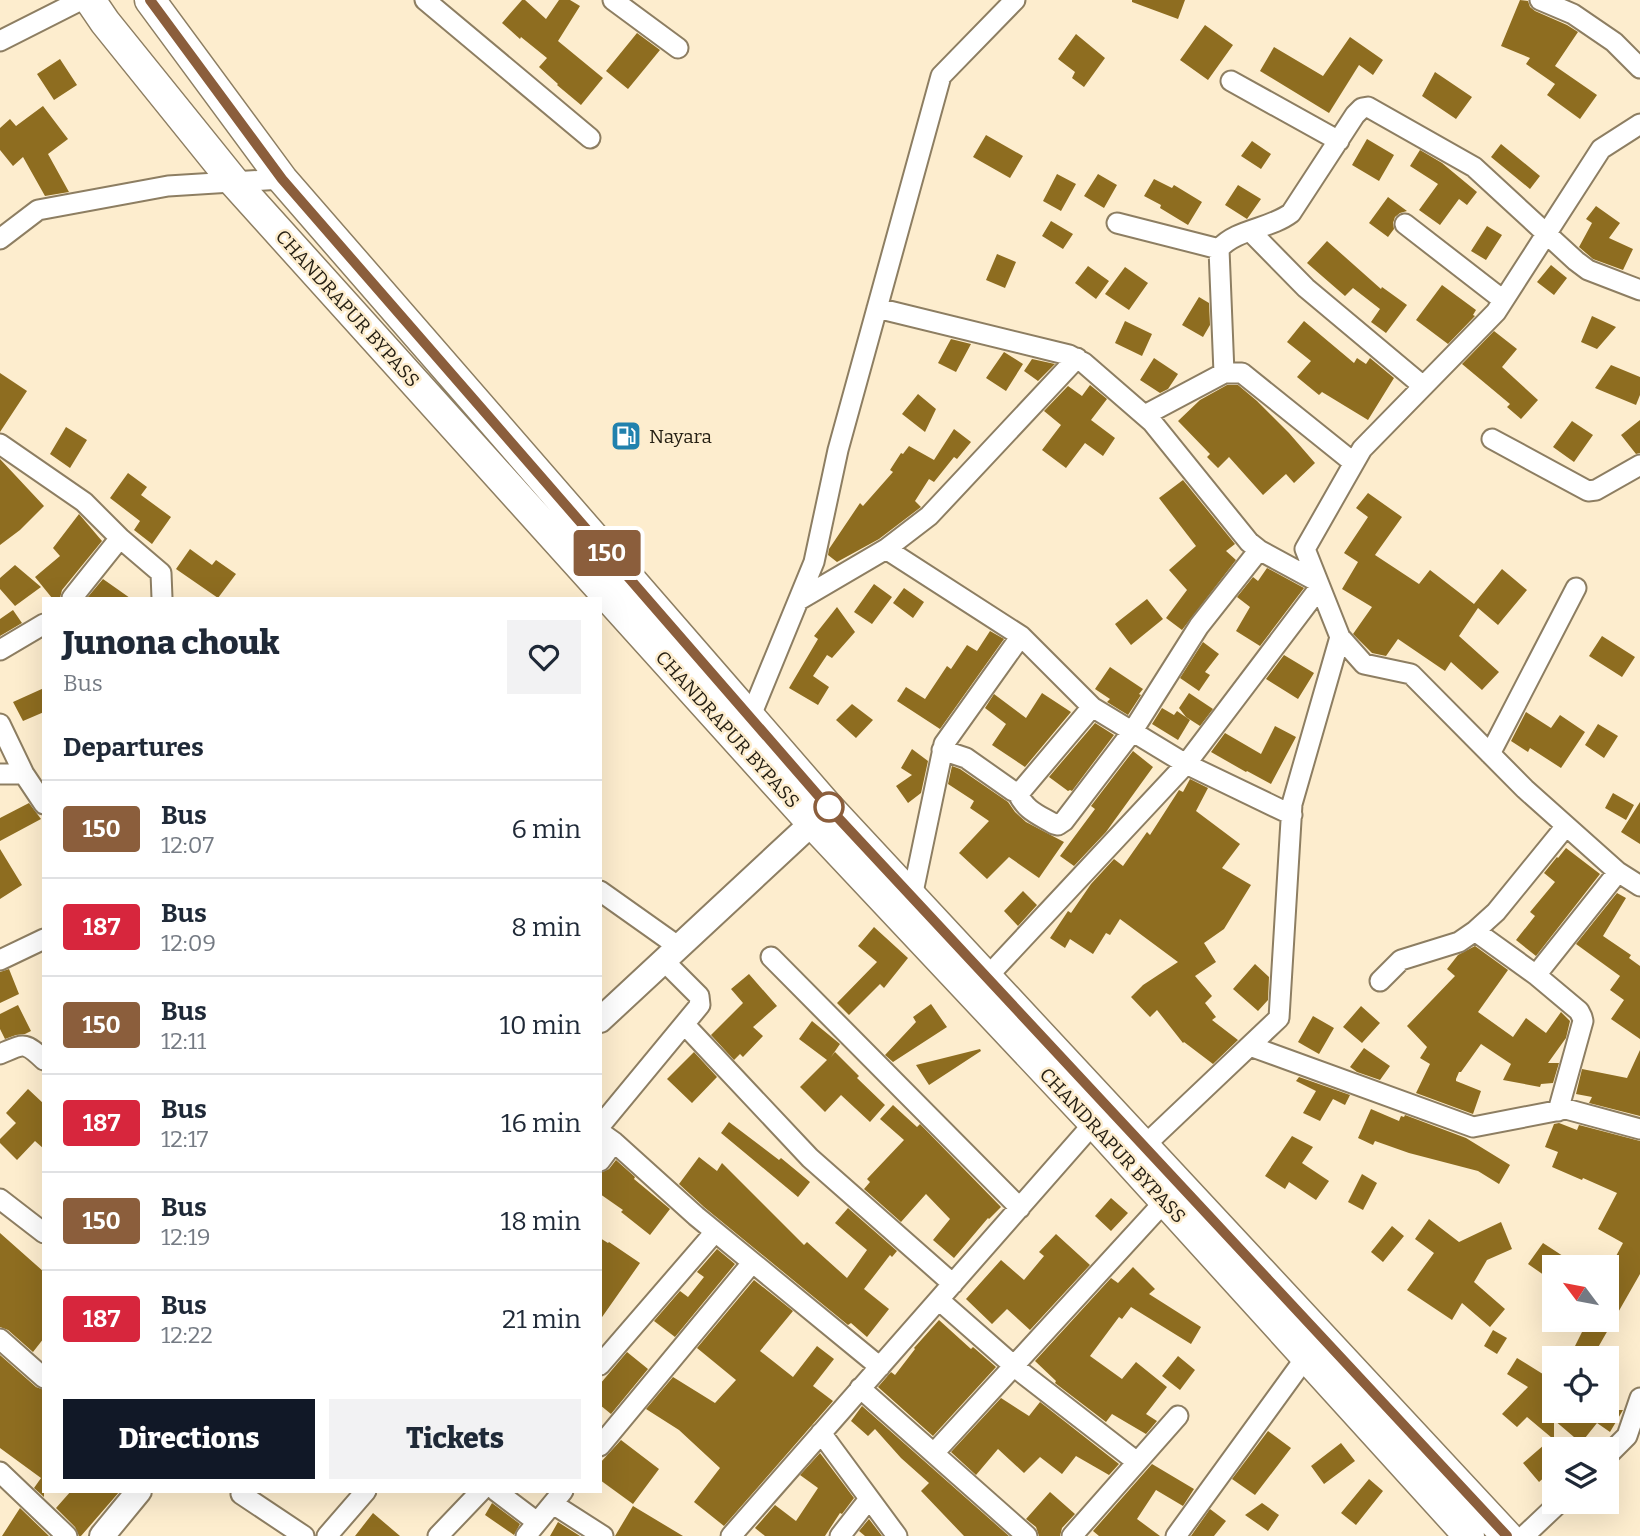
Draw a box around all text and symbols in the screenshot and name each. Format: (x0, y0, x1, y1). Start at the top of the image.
street label: CHANDRAPUR BYPASS (271, 225, 424, 392)
fuel station icon: Nayara (609, 419, 643, 453)
place label: Nayara (649, 425, 712, 448)
line badge: 150 (567, 530, 647, 576)
text: 150 (588, 539, 626, 567)
button: heart (507, 620, 581, 694)
text: Junona chouk (63, 623, 280, 663)
street label: CHANDRAPUR BYPASS (651, 646, 804, 813)
text: Bus (63, 669, 103, 697)
text: Departures (63, 732, 204, 763)
unlabelled marker (814, 792, 844, 822)
text: Bus (161, 800, 207, 831)
text: 6 min (512, 814, 581, 845)
text: 150 (82, 815, 121, 843)
text: 12:07 (161, 831, 214, 859)
text: Bus (161, 898, 207, 929)
text: 8 min (511, 912, 581, 943)
text: 187 (83, 913, 120, 941)
text: 12:09 (161, 929, 216, 957)
text: Bus (161, 996, 207, 1027)
text: 10 min (500, 1010, 581, 1041)
text: 150 (82, 1011, 121, 1039)
text: 12:11 (161, 1027, 206, 1055)
street label: CHANDRAPUR BYPASS (1035, 1063, 1191, 1228)
text: Bus (161, 1094, 207, 1125)
text: 16 min (501, 1108, 581, 1139)
text: 187 (83, 1109, 120, 1137)
text: 12:17 (161, 1125, 208, 1153)
text: Bus (161, 1192, 207, 1223)
text: 18 min (501, 1206, 581, 1237)
text: 150 (82, 1207, 121, 1235)
text: 12:19 (161, 1223, 211, 1251)
north arrow (1542, 1255, 1619, 1332)
map controls (1542, 1255, 1619, 1514)
text: Bus (161, 1290, 207, 1321)
text: 21 min (502, 1304, 581, 1335)
text: 187 (83, 1305, 120, 1333)
text: 12:22 (161, 1321, 213, 1349)
button: locate (1542, 1346, 1619, 1423)
button: Directions (63, 1399, 315, 1479)
button: Tickets (329, 1399, 581, 1479)
button: layers (1542, 1437, 1619, 1514)

